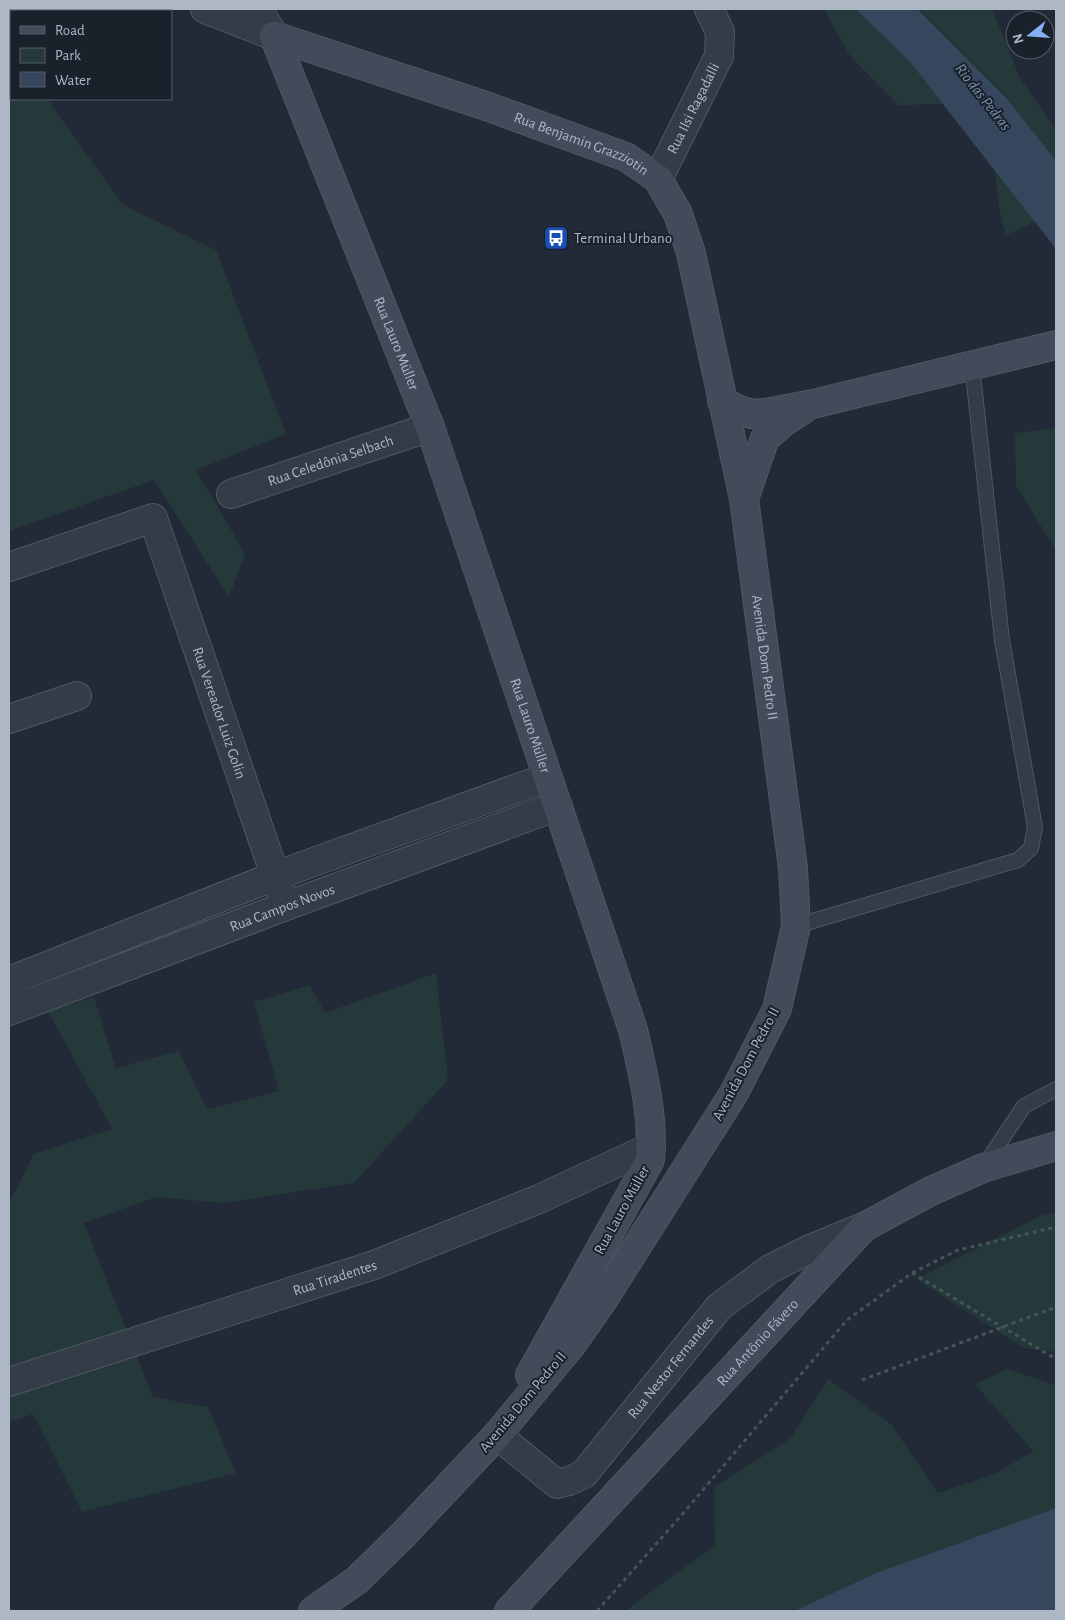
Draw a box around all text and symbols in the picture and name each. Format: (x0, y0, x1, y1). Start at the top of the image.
legend (10, 10, 172, 100)
north arrow (1005, 10, 1055, 60)
text: Road (55, 23, 85, 38)
text: N (1010, 32, 1027, 45)
text: Park (55, 48, 81, 63)
street label: Rua Ilsi Ragadalli (664, 60, 722, 156)
water label: Rio das Pedras (952, 61, 1014, 133)
text: Water (55, 73, 91, 88)
street label: Rua Benjamin Grazziotin (512, 109, 652, 178)
bus stop icon: Terminal Urbano (543, 225, 569, 251)
place label: Terminal Urbano (574, 231, 672, 246)
street label: Rua Lauro Müller (371, 295, 422, 392)
street label: Rua Celedônia Selbach (266, 432, 395, 489)
street label: Avenida Dom Pedro II (749, 594, 781, 721)
street label: Rua Vereador Luiz Golin (190, 645, 249, 781)
street label: Rua Lauro Müller (508, 676, 553, 775)
street label: Rua Campos Novos (228, 881, 337, 934)
street label: Avenida Dom Pedro II (710, 1005, 782, 1123)
street label: Rua Lauro Müller (591, 1163, 653, 1257)
street label: Rua Tiradentes (291, 1257, 379, 1298)
street label: Rua Antônio Fávero (714, 1296, 801, 1389)
street label: Rua Nestor Fernandes (625, 1313, 716, 1421)
street label: Avenida Dom Pedro II (477, 1349, 569, 1455)

